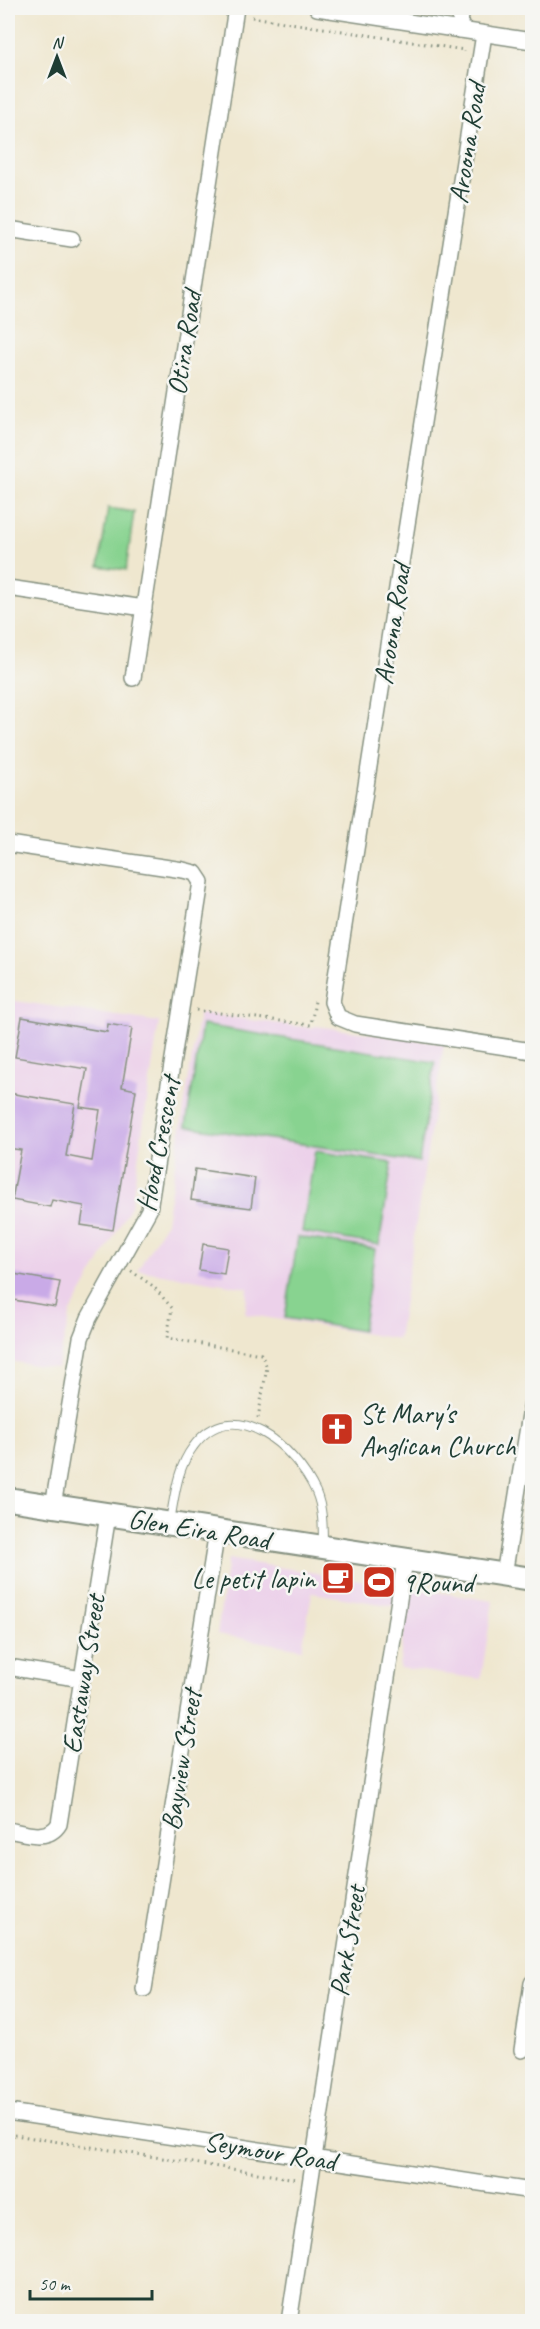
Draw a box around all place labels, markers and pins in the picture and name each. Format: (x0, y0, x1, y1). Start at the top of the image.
place label: St Mary's Anglican Church (360, 1396, 516, 1463)
church icon: St Mary's Anglican Church (319, 1411, 355, 1447)
cafe icon: Le petit lapin (320, 1560, 356, 1596)
place label: Le petit lapin (192, 1561, 316, 1596)
sports icon: 9Round (361, 1564, 397, 1600)
place label: 9Round (402, 1565, 477, 1600)

